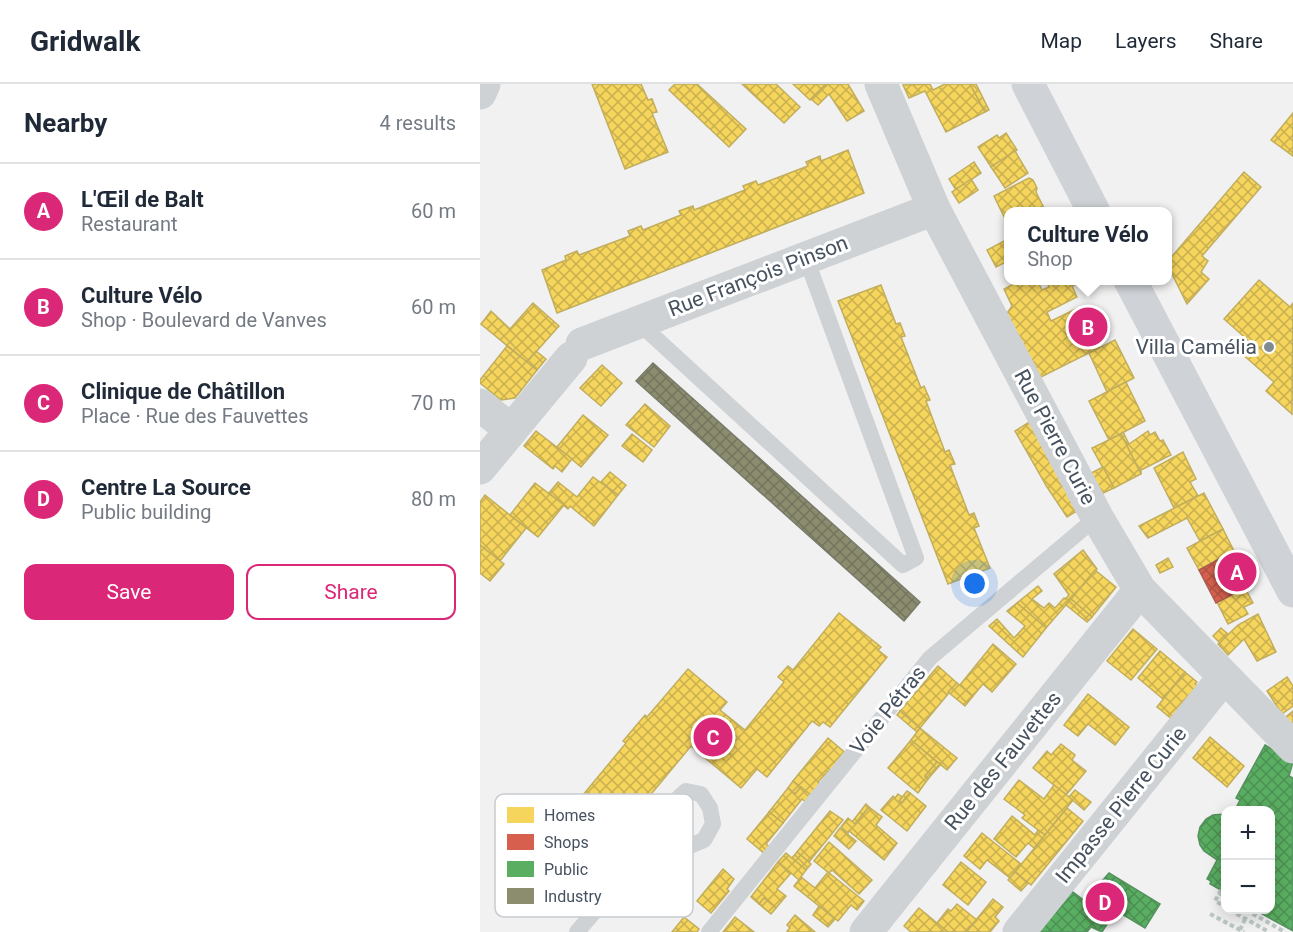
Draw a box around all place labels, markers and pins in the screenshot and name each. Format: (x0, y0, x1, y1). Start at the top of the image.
pin: B (1068, 304, 1108, 350)
place label: Villa Camélia (1135, 335, 1257, 359)
marker: Villa Camélia (1262, 340, 1276, 354)
pin: A (1218, 550, 1257, 594)
pin: C (694, 714, 732, 760)
pin: D (1086, 880, 1124, 924)

